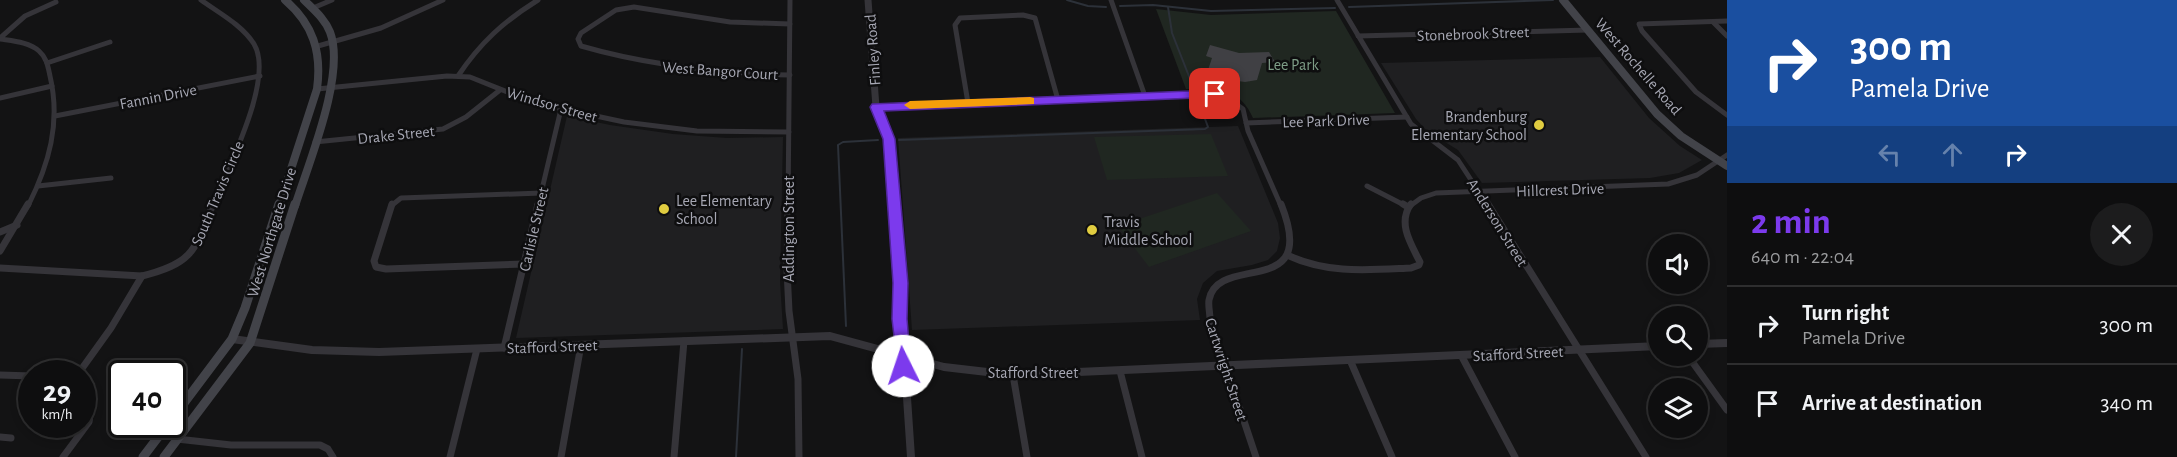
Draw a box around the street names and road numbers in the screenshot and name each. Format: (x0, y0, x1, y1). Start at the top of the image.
street label: Finley Road (863, 14, 884, 86)
street label: West Rochelle Road (1592, 15, 1684, 118)
street label: Stonebrook Street (1417, 24, 1529, 44)
street label: West Bangor Court (661, 59, 778, 83)
street label: Fannin Drive (118, 82, 198, 112)
street label: Windsor Street (504, 84, 599, 126)
street label: Lee Park Drive (1282, 111, 1370, 131)
street label: Drake Street (357, 123, 435, 147)
street label: South Travis Circle (189, 139, 247, 248)
street label: West Northgate Drive (245, 166, 299, 299)
street label: Addington Street (781, 176, 797, 282)
street label: Anderson Street (1464, 176, 1531, 269)
street label: Hillcrest Drive (1516, 180, 1604, 200)
street label: Carlisle Street (516, 185, 551, 273)
street label: Cartwright Street (1202, 316, 1250, 423)
street label: Stafford Street (506, 337, 598, 357)
street label: Stafford Street (1472, 344, 1564, 364)
street label: Stafford Street (988, 365, 1078, 381)

